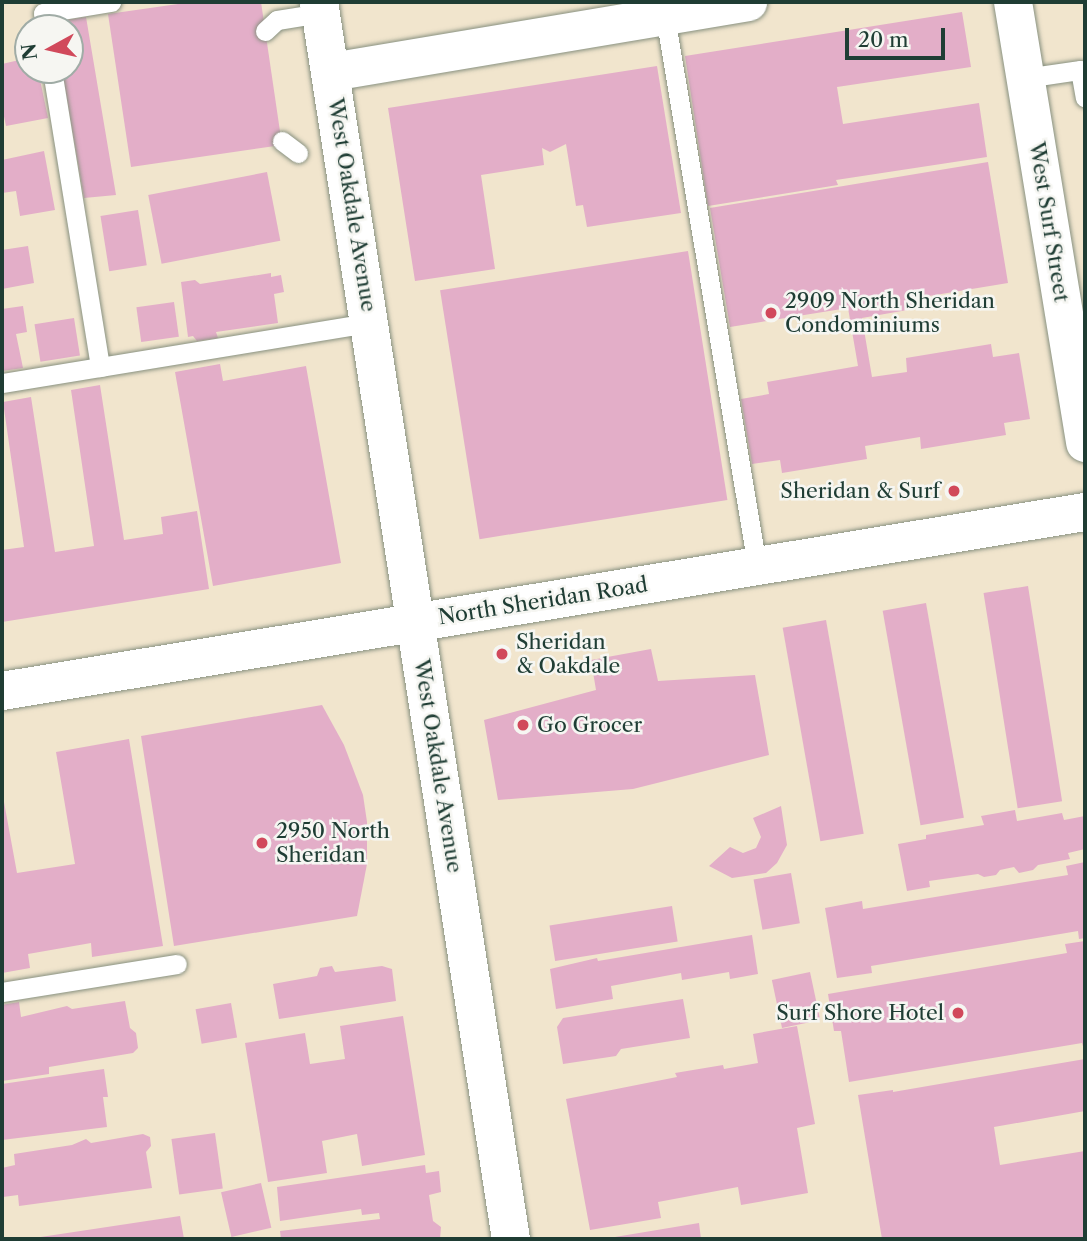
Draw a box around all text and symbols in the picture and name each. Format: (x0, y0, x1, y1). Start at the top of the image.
north arrow (14, 14, 84, 84)
scale bar (849, 14, 949, 58)
text: 20 m (858, 27, 909, 52)
text: N (17, 42, 42, 61)
street label: West Oakdale Avenue (323, 96, 381, 314)
street label: West Surf Street (1024, 140, 1074, 304)
place label: 2909 North Sheridan Condominiums (785, 288, 995, 338)
marker: 2909 North Sheridan Condominiums (763, 305, 779, 321)
place label: Sheridan & Surf (780, 478, 940, 504)
marker: Sheridan & Surf (946, 483, 962, 499)
street label: North Sheridan Road (436, 572, 650, 630)
place label: Sheridan & Oakdale (516, 629, 620, 679)
marker: Sheridan & Oakdale (494, 646, 510, 662)
street label: West Oakdale Avenue (409, 657, 467, 875)
place label: Go Grocer (537, 712, 642, 738)
marker: Go Grocer (515, 717, 531, 733)
place label: 2950 North Sheridan (276, 818, 390, 868)
marker: 2950 North Sheridan (254, 835, 270, 851)
place label: Surf Shore Hotel (776, 1000, 944, 1026)
marker: Surf Shore Hotel (950, 1005, 966, 1021)

